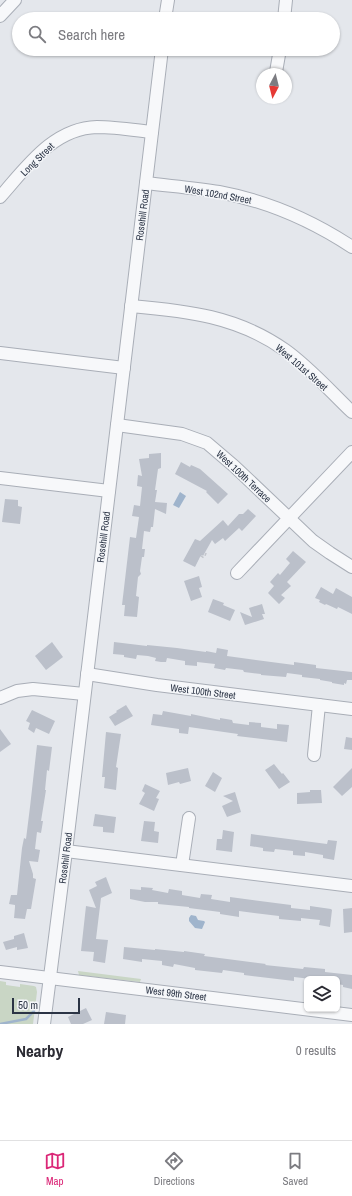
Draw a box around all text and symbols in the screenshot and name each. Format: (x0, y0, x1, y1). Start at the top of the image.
search box (12, 12, 340, 56)
icon: search (26, 23, 48, 45)
text: Search here (58, 24, 125, 45)
north arrow (256, 68, 292, 104)
street label: Long Street (18, 139, 57, 179)
street label: West 102nd Street (183, 182, 253, 207)
street label: Rosehill Road (133, 189, 152, 241)
street label: West 101st Street (273, 341, 331, 394)
street label: West 100th Terrace (213, 447, 274, 506)
street label: Rosehill Road (94, 511, 113, 563)
street label: West 100th Street (170, 681, 237, 702)
street label: Rosehill Road (56, 832, 75, 884)
map controls (304, 976, 340, 1012)
button: layers (304, 976, 340, 1012)
street label: West 99th Street (145, 983, 208, 1004)
scale bar (12, 996, 80, 1015)
text: 50 m (18, 998, 38, 1012)
text: Nearby (16, 1039, 63, 1062)
text: 0 results (296, 1042, 336, 1059)
tab: Map (44, 1150, 66, 1188)
tab: Directions (154, 1150, 195, 1188)
tab: Saved (283, 1150, 308, 1188)

